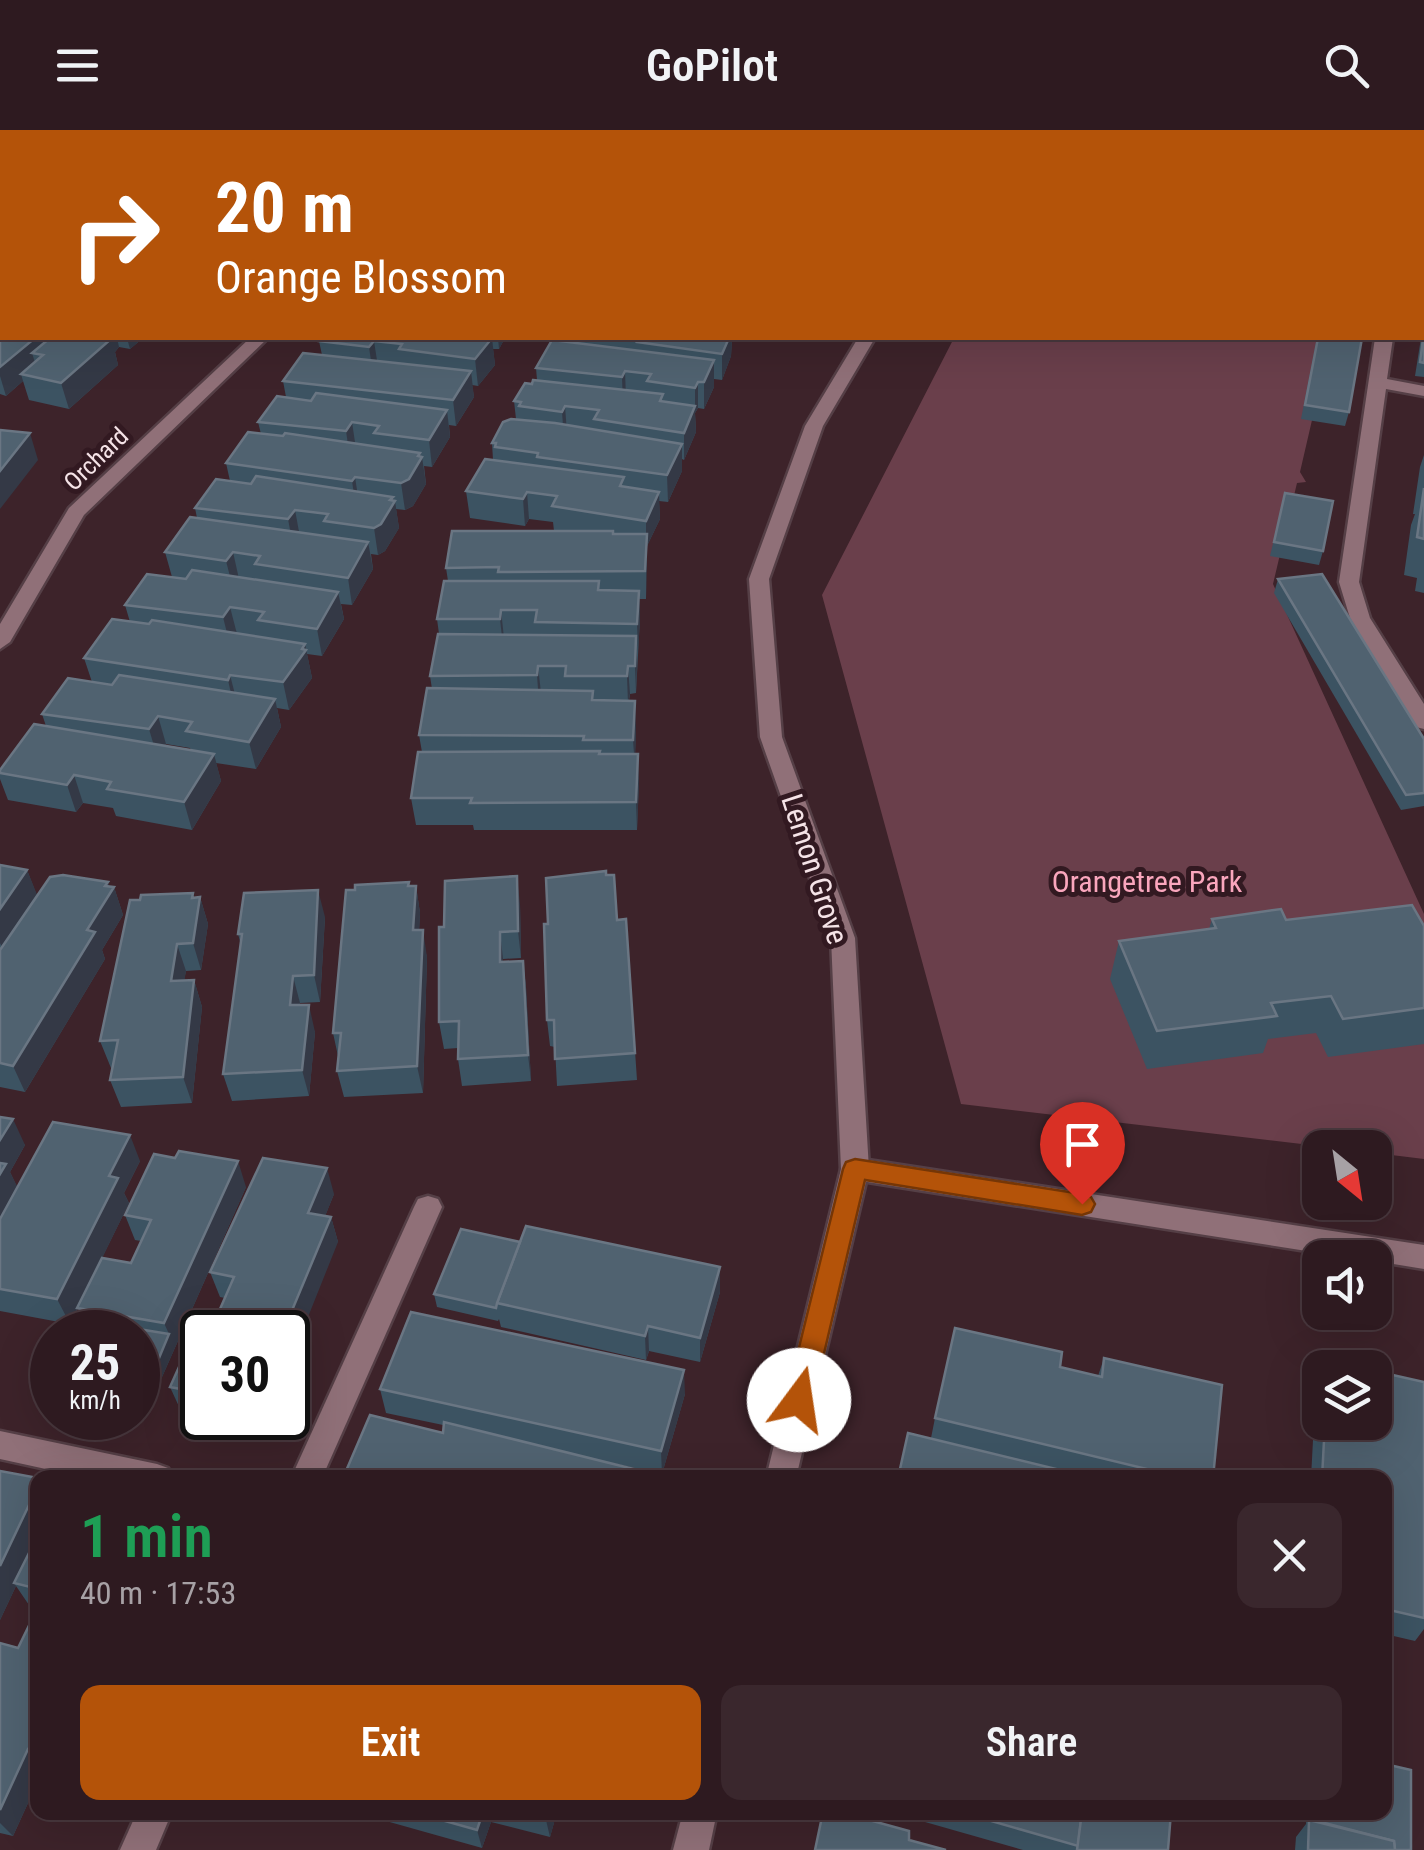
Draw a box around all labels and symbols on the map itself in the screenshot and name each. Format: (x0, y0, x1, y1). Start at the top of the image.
street label: Orchard (58, 422, 134, 496)
street label: Lemon Grove (774, 790, 856, 948)
park label: Orangetree Park (1052, 864, 1243, 899)
pin (1040, 1102, 1125, 1205)
north arrow (1302, 1130, 1392, 1220)
speed limit sign: 30 (180, 1310, 310, 1440)
position arrow (747, 1348, 851, 1452)

